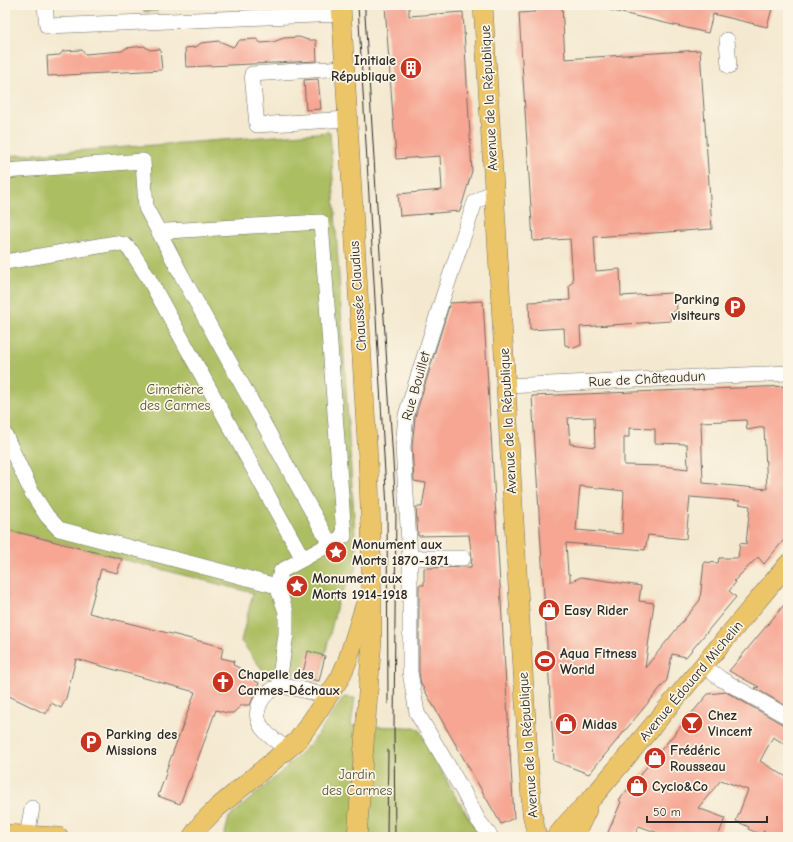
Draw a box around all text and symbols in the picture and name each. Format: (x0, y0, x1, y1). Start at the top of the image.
street label: Avenue de la République (477, 25, 501, 171)
place label: Initiale République (331, 52, 396, 85)
building icon: Initiale République (398, 55, 424, 81)
street label: Chaussée Claudius (346, 240, 370, 352)
place label: Parking visiteurs (670, 291, 720, 324)
parking icon: Parking visiteurs (722, 294, 748, 320)
street label: Avenue de la République (496, 348, 520, 494)
street label: Rue Bouillet (398, 349, 434, 422)
street label: Rue de Châteaudun (588, 367, 706, 391)
park label: Cimetière des Carmes (140, 381, 211, 414)
place label: Monument aux Morts 1870-1871 (352, 536, 449, 569)
place icon: Monument aux Morts 1870-1871 (323, 539, 349, 565)
place label: Monument aux Morts 1914-1918 (312, 570, 408, 603)
place icon: Monument aux Morts 1914-1918 (284, 573, 310, 599)
shop icon: Easy Rider (536, 597, 562, 623)
place label: Easy Rider (564, 602, 629, 619)
street label: Avenue Édouard Michelin (636, 617, 746, 745)
place label: Aqua Fitness World (560, 645, 637, 678)
sports icon: Aqua Fitness World (532, 648, 558, 674)
place label: Chapelle des Carmes-Déchaux (238, 666, 340, 699)
church icon: Chapelle des Carmes-Déchaux (210, 669, 236, 695)
street label: Avenue de la République (514, 671, 542, 819)
place label: Chez Vincent (708, 707, 753, 740)
bar icon: Chez Vincent (679, 710, 705, 736)
shop icon: Midas (553, 711, 579, 737)
place label: Midas (582, 716, 617, 733)
place label: Parking des Missions (106, 726, 177, 759)
parking icon: Parking des Missions (78, 729, 104, 755)
place label: Frédéric Rousseau (670, 742, 726, 775)
shop icon: Frédéric Rousseau (642, 745, 668, 771)
park label: Jardin des Carmes (322, 766, 393, 799)
shop icon: Cyclo&Co (624, 773, 650, 799)
place label: Cyclo&Co (652, 778, 708, 795)
scale bar (647, 798, 767, 824)
text: 50 m (653, 805, 681, 819)

